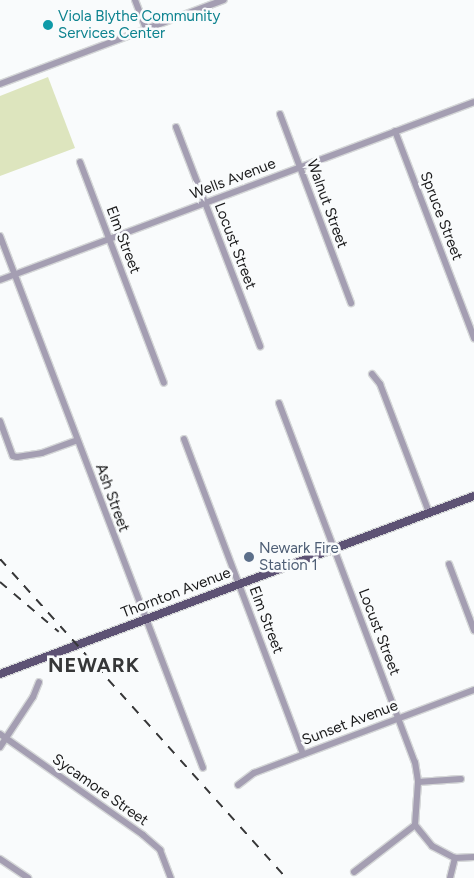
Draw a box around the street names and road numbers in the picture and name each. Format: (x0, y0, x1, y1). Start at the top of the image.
street label: Wells Avenue (188, 154, 278, 204)
street label: Walnut Street (303, 157, 351, 251)
street label: Spruce Street (416, 169, 466, 263)
street label: Locust Street (210, 200, 260, 292)
street label: Elm Street (102, 204, 144, 276)
street label: Ash Street (91, 461, 133, 535)
street label: Thornton Avenue (119, 564, 233, 622)
street label: Elm Street (245, 584, 287, 656)
street label: Locust Street (354, 586, 404, 678)
street label: Sunset Avenue (300, 696, 400, 750)
street label: Sycamore Street (49, 750, 151, 830)

